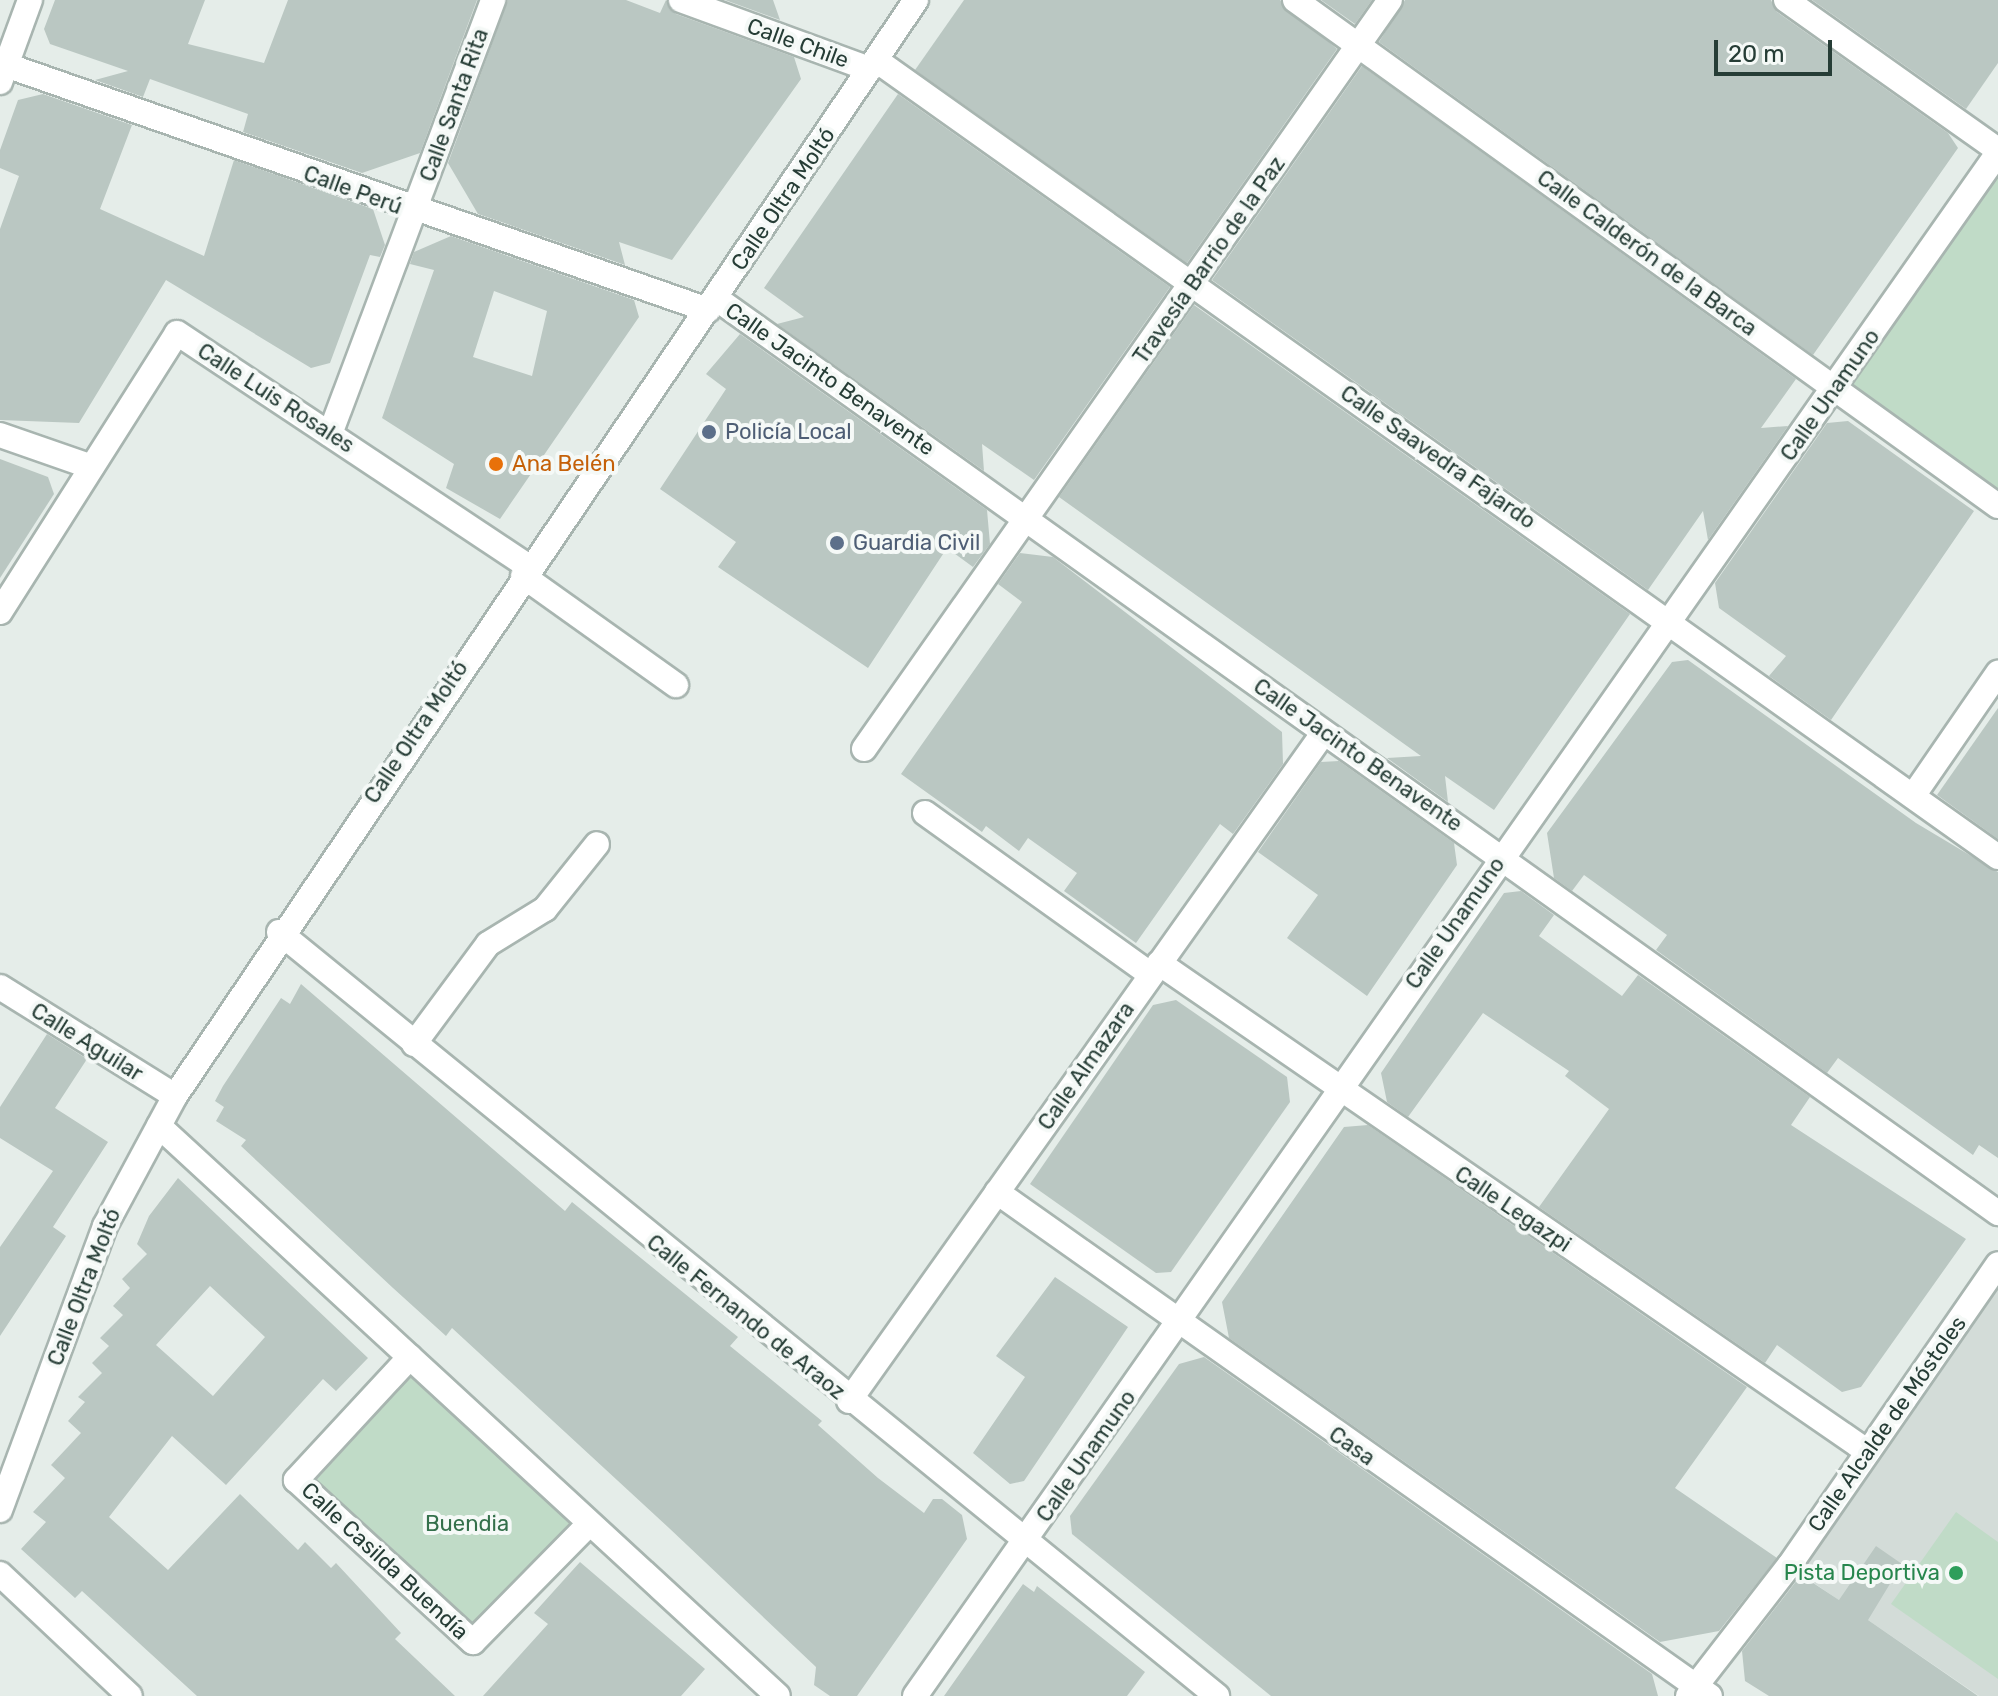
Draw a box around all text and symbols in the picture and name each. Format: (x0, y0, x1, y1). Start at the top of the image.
street label: Calle Chile (744, 12, 852, 74)
scale bar (1718, 24, 1836, 74)
street label: Calle Santa Rita (414, 25, 494, 185)
text: 20 m (1728, 40, 1785, 68)
street label: Calle Oltra Moltó (726, 123, 840, 275)
street label: Travesía Barrio de la Paz (1127, 151, 1291, 369)
street label: Calle Perú (300, 160, 406, 220)
street label: Calle Calderón de la Barca (1532, 164, 1762, 342)
street label: Calle Jacinto Benavente (720, 297, 940, 461)
street label: Calle Unamuno (1775, 324, 1885, 466)
street label: Calle Luis Rosales (193, 337, 359, 459)
street label: Calle Saavedra Fajardo (1335, 380, 1541, 534)
place label: Policía Local (725, 419, 852, 445)
marker: Policía Local (700, 423, 718, 441)
place label: Ana Belén (512, 451, 616, 477)
marker: Ana Belén (487, 455, 505, 473)
place label: Guardia Civil (853, 530, 980, 556)
marker: Guardia Civil (828, 534, 846, 552)
street label: Calle Oltra Moltó (359, 656, 473, 808)
street label: Calle Jacinto Benavente (1248, 673, 1468, 837)
street label: Calle Unamuno (1400, 852, 1510, 994)
street label: Calle Aguilar (26, 997, 148, 1087)
street label: Calle Almazara (1032, 997, 1140, 1135)
street label: Calle Legazpi (1450, 1160, 1576, 1258)
street label: Calle Oltra Moltó (42, 1205, 126, 1369)
street label: Calle Fernando de Araoz (641, 1229, 851, 1405)
street label: Calle Alcalde de Móstoles (1802, 1311, 1972, 1537)
street label: Calle Unamuno (1031, 1385, 1141, 1527)
street label: Casa (1324, 1421, 1380, 1471)
street label: Calle Casilda Buendía (296, 1477, 474, 1645)
park label: Buendia (425, 1511, 509, 1537)
place label: Pista Deportiva (1784, 1560, 1940, 1586)
marker: Pista Deportiva (1947, 1564, 1965, 1582)

